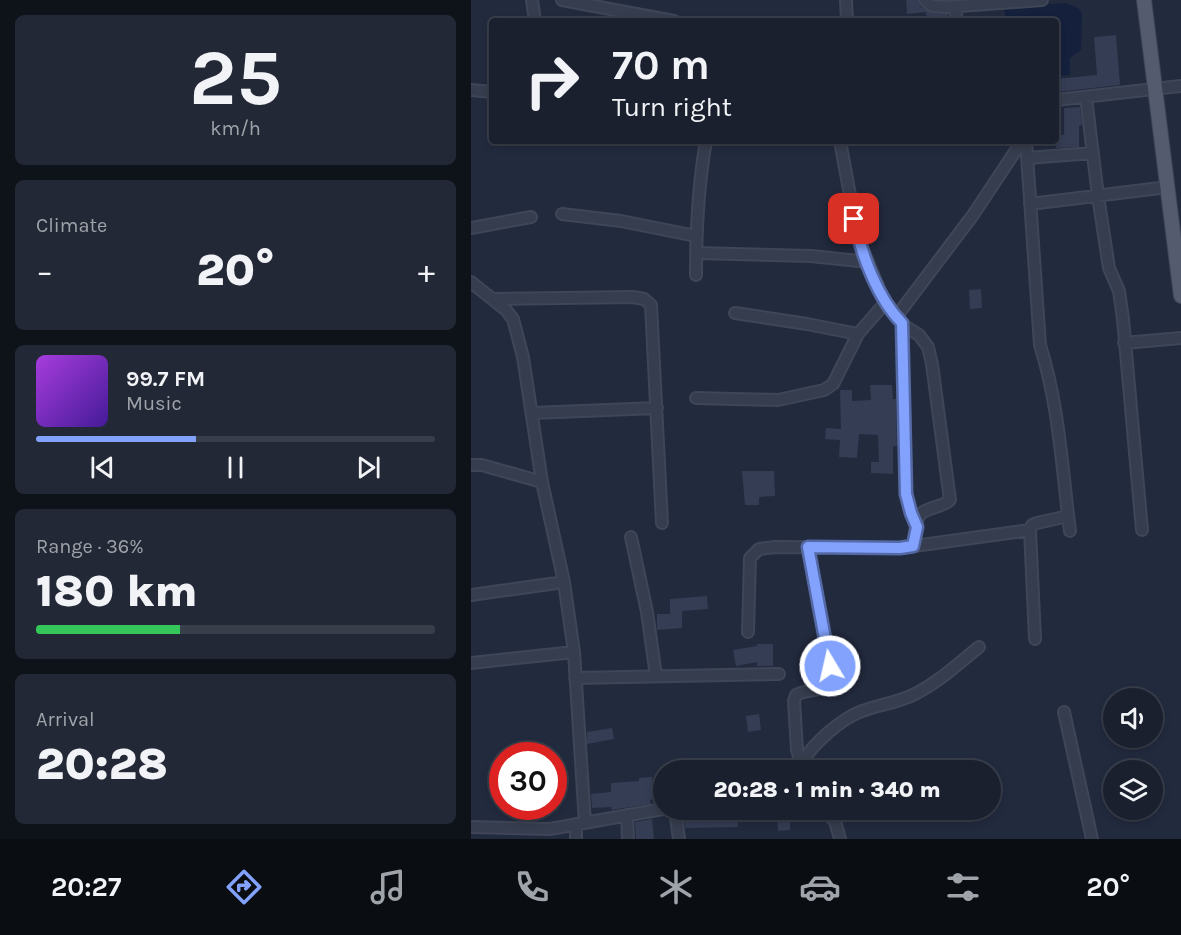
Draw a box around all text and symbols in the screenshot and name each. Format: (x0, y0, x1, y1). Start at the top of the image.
text: 25 (189, 32, 282, 124)
text: 70 m (612, 40, 710, 90)
icon: right (513, 42, 591, 120)
text: Turn right (612, 91, 732, 123)
text: km/h (210, 117, 261, 140)
pin (828, 193, 879, 244)
icon: arrive (837, 202, 870, 235)
text: Climate (36, 214, 107, 237)
text: 20° (196, 244, 275, 296)
text: − (36, 252, 53, 290)
text: + (418, 252, 435, 290)
text: 99.7 FM (126, 366, 205, 392)
text: Music (126, 392, 182, 415)
icon: previous (86, 451, 119, 484)
icon: pause (219, 451, 252, 484)
icon: next (352, 451, 385, 484)
text: Range · 36% (36, 535, 144, 558)
text: 180 km (36, 565, 198, 617)
position arrow (798, 634, 862, 698)
map controls (1103, 688, 1163, 820)
button: sound (1103, 688, 1163, 748)
text: Arrival (36, 708, 95, 731)
text: 20:28 (36, 738, 168, 790)
speed limit sign: 30 (489, 742, 567, 820)
button: layers (1103, 760, 1163, 820)
text: 20:28 · 1 min · 340 m (713, 777, 941, 803)
icon: directions (223, 866, 265, 908)
icon: music (367, 866, 409, 908)
icon: phone (511, 866, 553, 908)
icon: climate (655, 866, 697, 908)
icon: car (799, 866, 841, 908)
icon: filters (942, 866, 984, 908)
text: 20:27 (51, 871, 121, 903)
text: 20° (1086, 871, 1130, 903)

